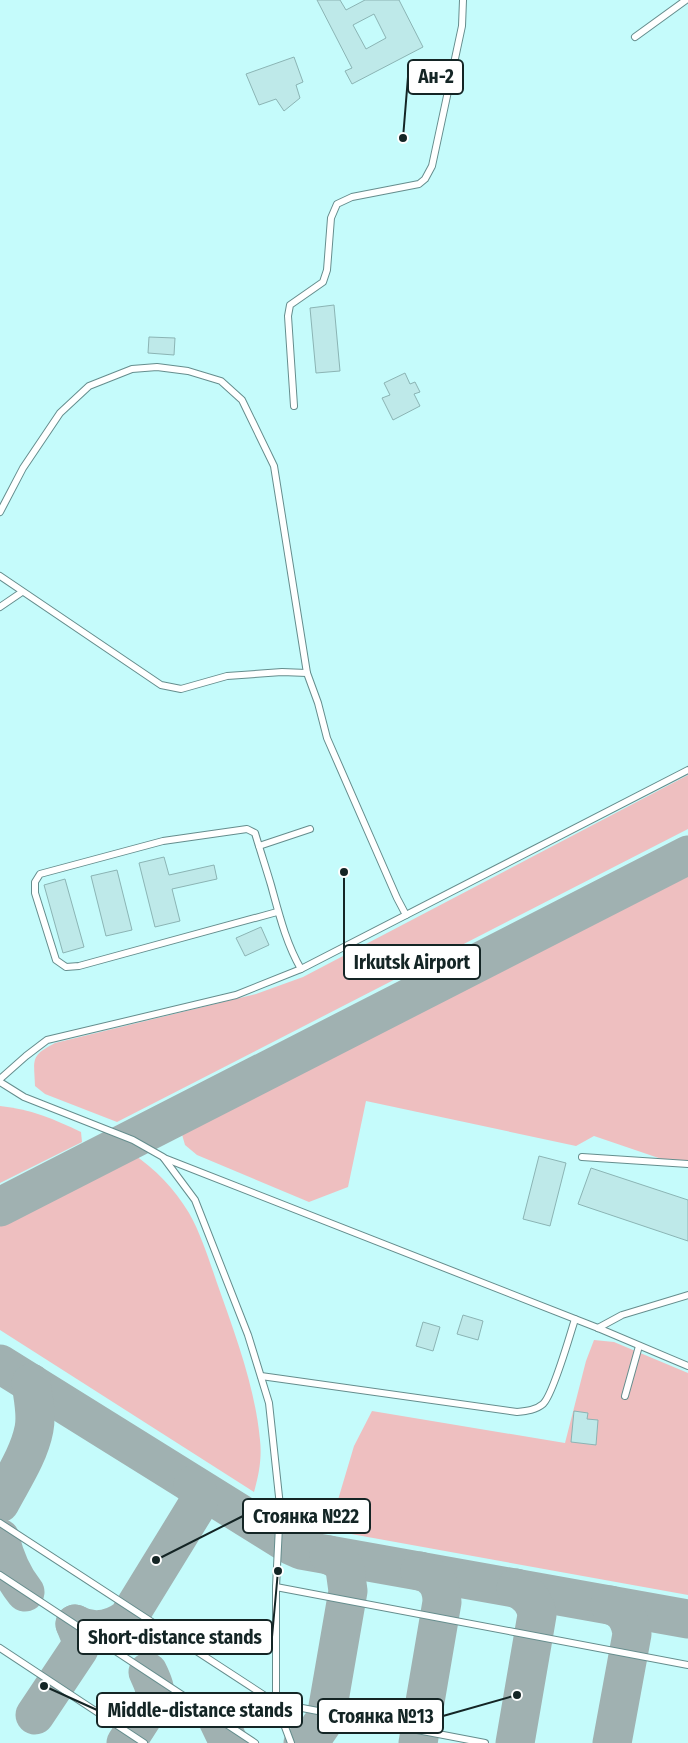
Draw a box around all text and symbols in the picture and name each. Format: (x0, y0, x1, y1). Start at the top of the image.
callout: Ан-2 (408, 60, 463, 94)
text: Ан-2 (417, 65, 454, 88)
callout: Irkutsk Airport (344, 945, 480, 979)
text: Irkutsk Airport (354, 951, 470, 974)
callout: Стоянка №22 (243, 1499, 370, 1533)
text: Стоянка №22 (253, 1505, 359, 1528)
callout: Short-distance stands (78, 1620, 272, 1654)
text: Short-distance stands (88, 1626, 263, 1649)
callout: Middle-distance stands (97, 1693, 302, 1727)
text: Middle-distance stands (107, 1699, 293, 1722)
callout: Стоянка №13 (318, 1699, 443, 1733)
text: Стоянка №13 (328, 1705, 434, 1728)

